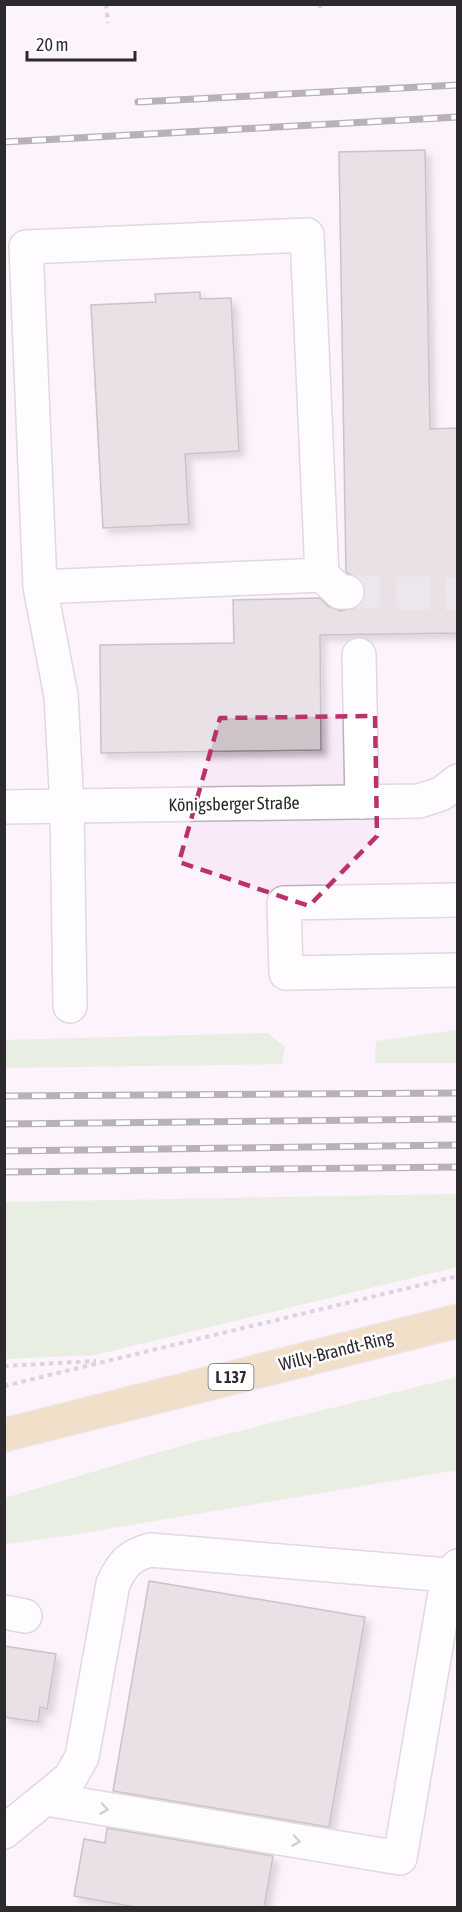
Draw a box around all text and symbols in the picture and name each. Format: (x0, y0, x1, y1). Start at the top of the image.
scale bar (27, 24, 135, 62)
text: 20 m (36, 34, 68, 55)
street label: Königsberger Straße (168, 792, 300, 815)
street label: Willy-Brandt-Ring (277, 1326, 395, 1375)
road number: L 137 (208, 1364, 254, 1390)
one-way arrow (98, 1802, 108, 1815)
one-way arrow (291, 1834, 301, 1847)

